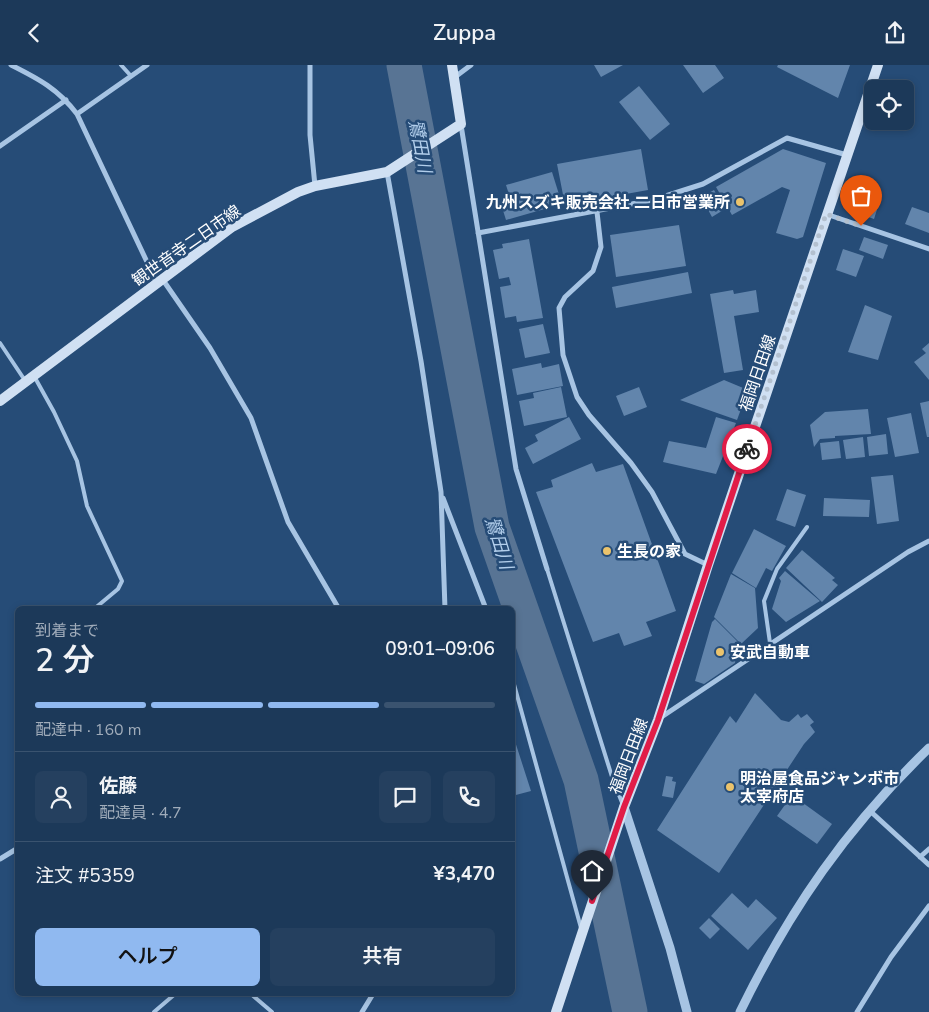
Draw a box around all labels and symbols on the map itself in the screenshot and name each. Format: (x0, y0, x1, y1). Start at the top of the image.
water label: 鷺田川 (403, 117, 437, 177)
pin (840, 175, 882, 226)
place label: 九州スズキ販売会社 二日市営業所 (486, 192, 730, 214)
marker: 九州スズキ販売会社 二日市営業所 (734, 196, 746, 208)
street label: 観世音寺二日市線 (128, 200, 245, 292)
street label: 福岡日田線 (735, 332, 781, 415)
courier (722, 424, 772, 474)
water label: 鷺田川 (480, 514, 519, 574)
place label: 生長の家 (617, 541, 681, 563)
marker: 生長の家 (601, 545, 613, 557)
place label: 安武自動車 (730, 642, 810, 664)
marker: 安武自動車 (714, 646, 726, 658)
street label: 福岡日田線 (604, 715, 654, 798)
place label: 明治屋食品ジャンボ市 太宰府店 (740, 768, 899, 808)
marker: 明治屋食品ジャンボ市 太宰府店 (724, 781, 736, 793)
pin (571, 850, 613, 901)

